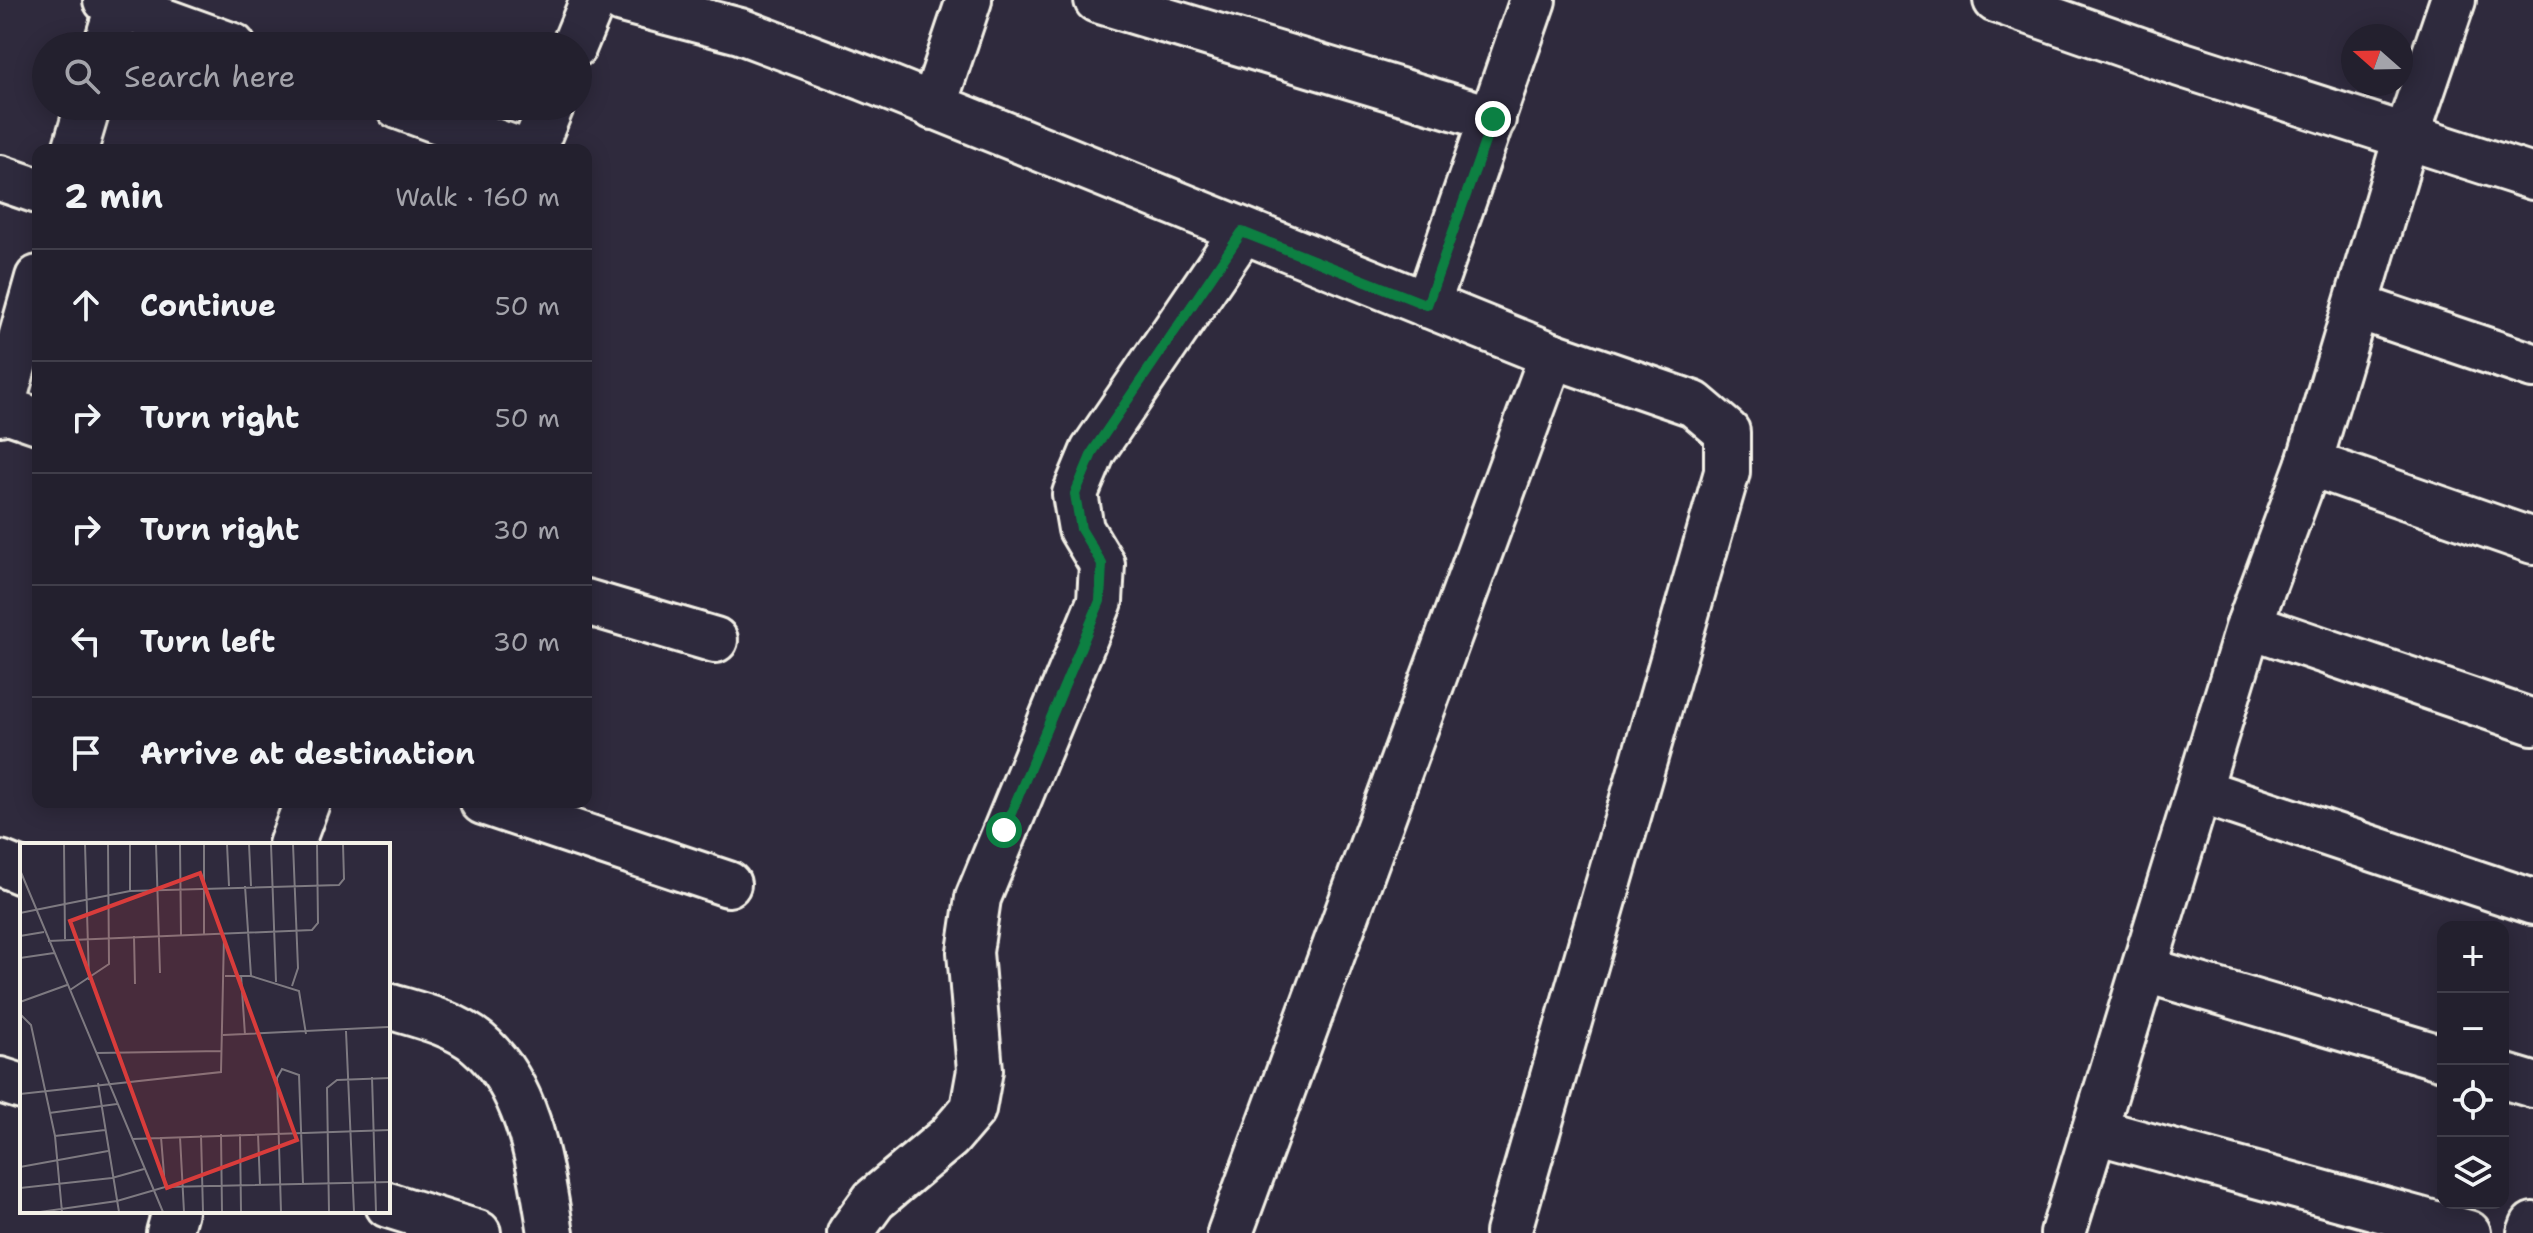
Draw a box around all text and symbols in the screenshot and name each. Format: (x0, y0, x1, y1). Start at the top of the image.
north arrow (2341, 24, 2413, 96)
search box (32, 32, 592, 120)
icon: search (60, 54, 104, 98)
text: Search here (124, 56, 295, 97)
route end (1475, 101, 1511, 137)
text: 2 min (64, 173, 163, 219)
text: Walk · 160 m (395, 179, 560, 214)
icon: ahead (64, 283, 108, 327)
text: Continue (140, 285, 276, 326)
text: 50 m (495, 288, 560, 323)
icon: right (64, 395, 108, 439)
text: Turn right (140, 397, 299, 438)
text: 50 m (495, 400, 560, 435)
icon: right (64, 507, 108, 551)
text: Turn right (140, 509, 299, 550)
text: 30 m (493, 512, 560, 547)
icon: left (64, 619, 108, 663)
text: Turn left (140, 621, 275, 662)
text: 30 m (493, 624, 560, 659)
icon: arrive (64, 731, 108, 775)
text: Arrive at destination (140, 733, 475, 774)
route start (986, 812, 1022, 848)
inset map (20, 843, 390, 1213)
map controls (2437, 921, 2509, 1209)
button: + (2437, 921, 2509, 993)
button: − (2437, 993, 2509, 1065)
button: locate (2437, 1065, 2509, 1137)
button: layers (2437, 1137, 2509, 1209)

